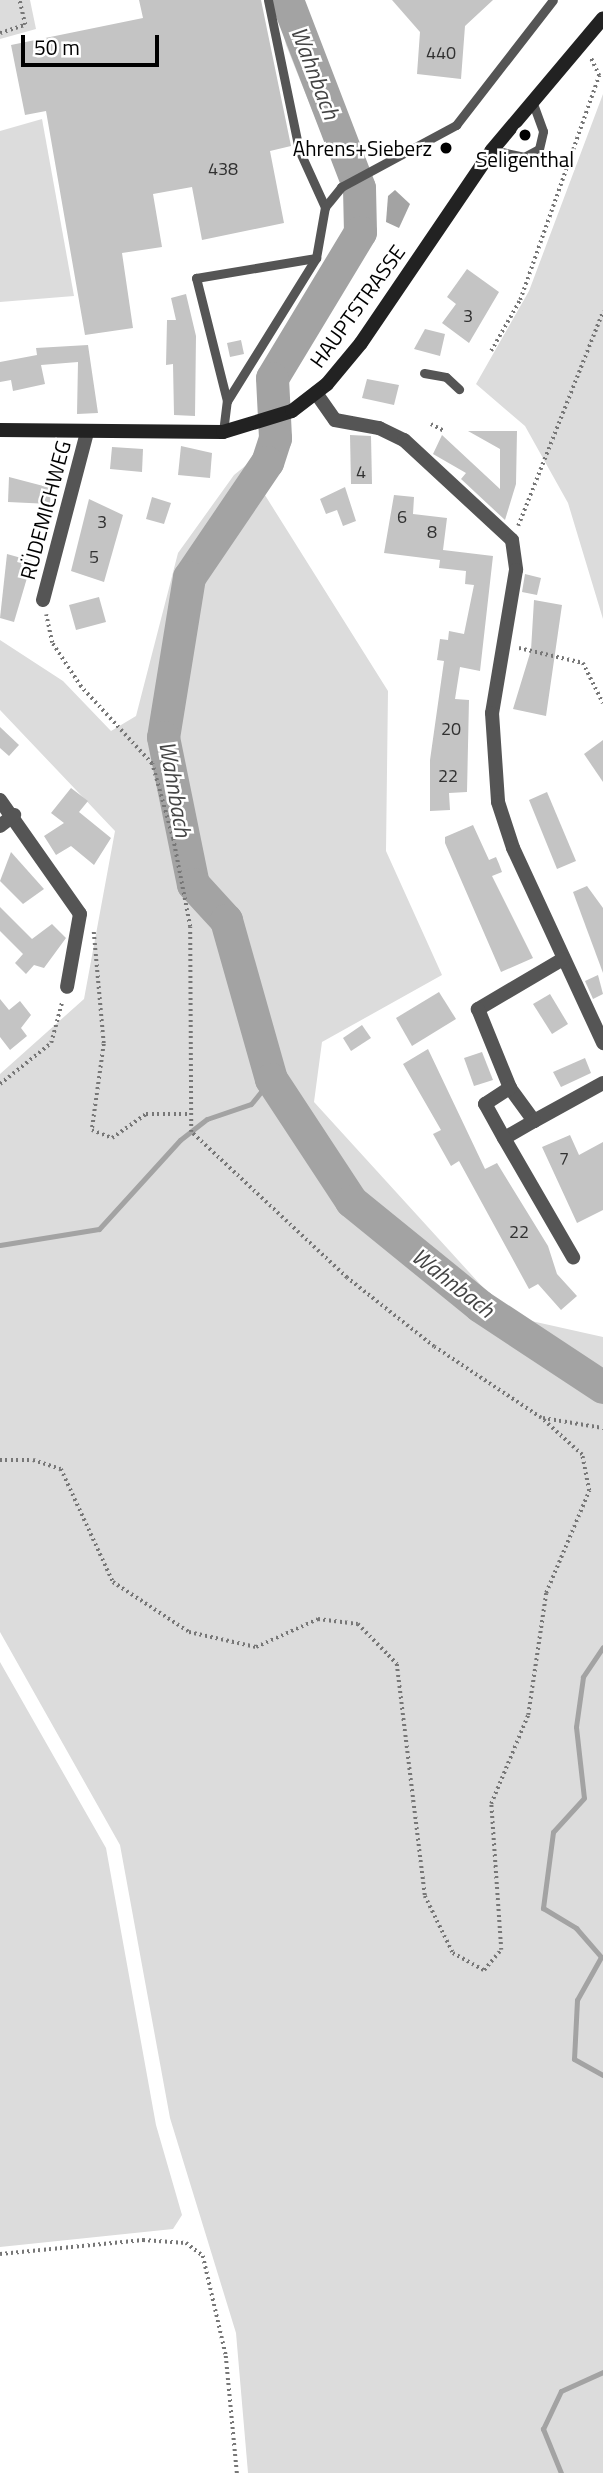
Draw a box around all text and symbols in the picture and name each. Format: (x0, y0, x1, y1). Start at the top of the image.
scale bar (24, 21, 163, 65)
water label: Wahnbach (285, 23, 345, 123)
text: 50 m (34, 31, 80, 63)
house number: 440 (426, 42, 456, 64)
marker: Seligenthal (517, 127, 533, 143)
place label: Ahrens+Sieberz (293, 135, 432, 161)
marker: Ahrens+Sieberz (438, 140, 454, 156)
place label: Seligenthal (476, 146, 574, 172)
house number: 438 (208, 158, 238, 180)
street label: HAUPTSTRASSE (304, 240, 410, 372)
house number: 3 (463, 305, 473, 327)
street label: RÜDEMICHWEG (14, 438, 76, 582)
house number: 4 (356, 461, 366, 483)
house number: 6 (397, 506, 407, 528)
house number: 3 (97, 511, 107, 533)
house number: 8 (427, 521, 437, 543)
house number: 5 (89, 546, 99, 568)
house number: 20 (441, 718, 461, 740)
water label: Wahnbach (153, 739, 197, 839)
house number: 22 (438, 765, 458, 787)
house number: 7 (559, 1148, 569, 1170)
house number: 22 (509, 1221, 529, 1243)
water label: Wahnbach (406, 1242, 500, 1324)

